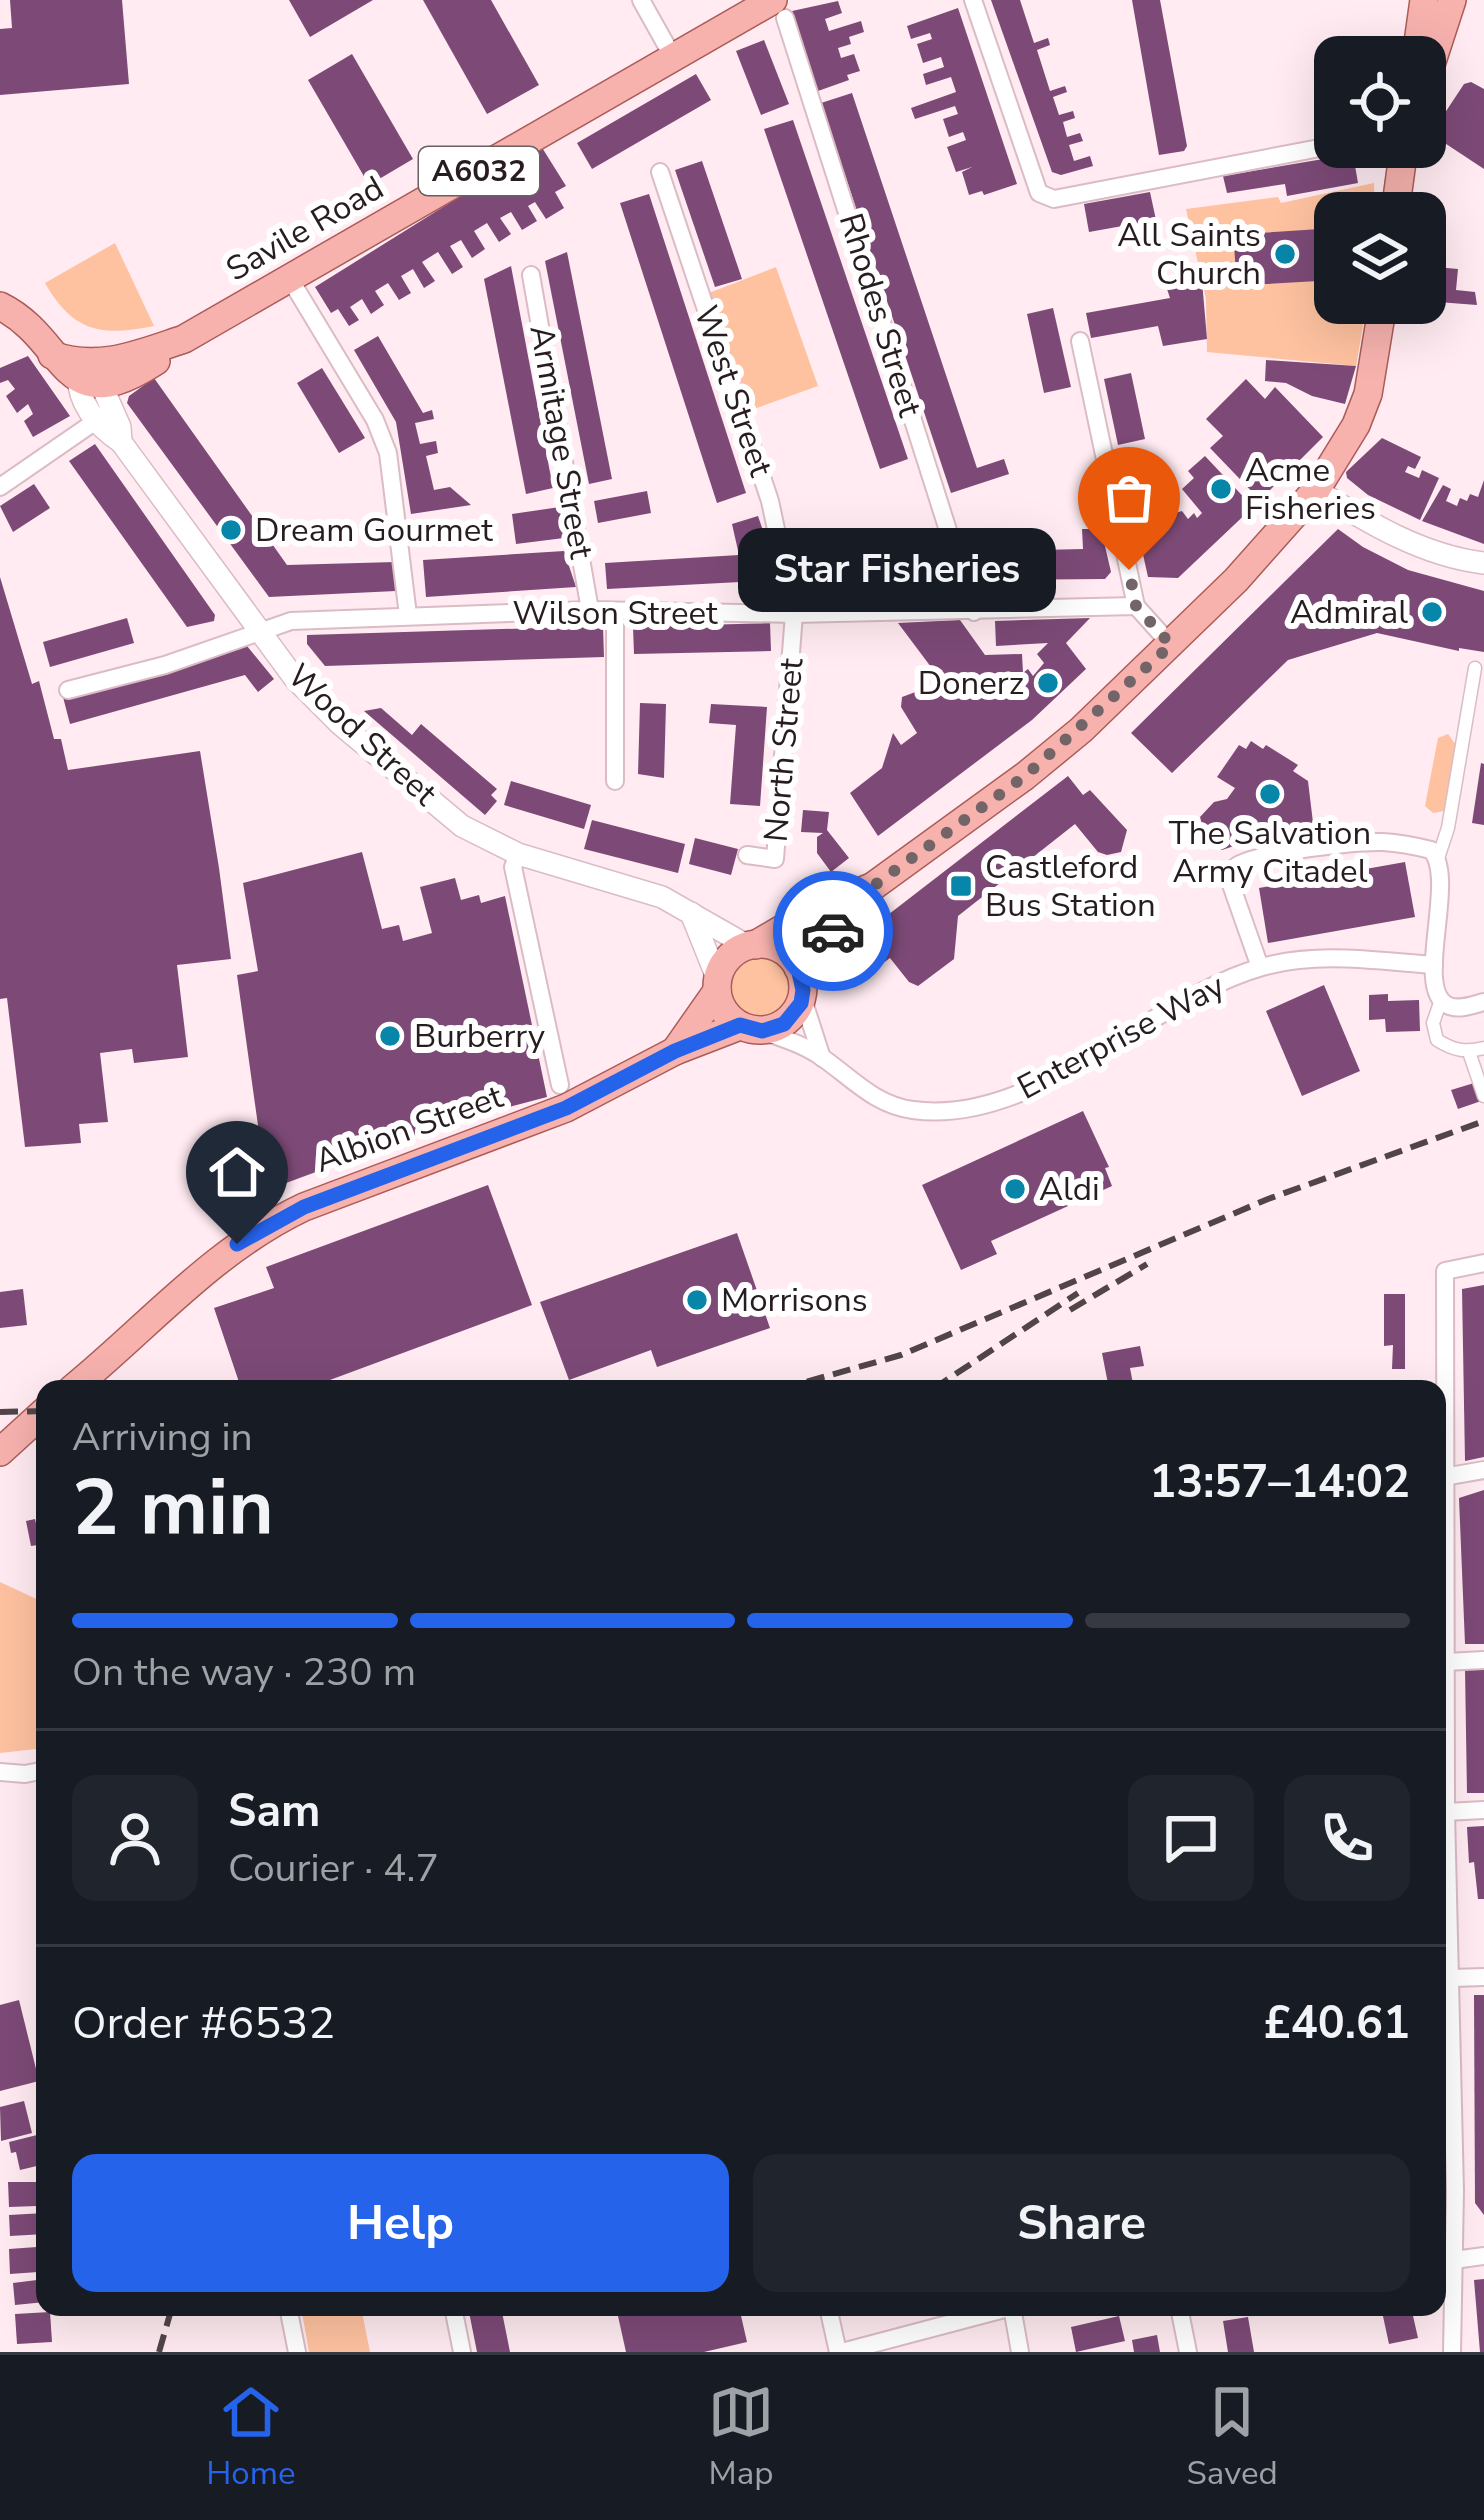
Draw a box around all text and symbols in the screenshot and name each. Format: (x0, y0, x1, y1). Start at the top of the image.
map controls (1314, 36, 1446, 324)
button: locate (1314, 36, 1446, 168)
road number: A6032 (419, 147, 539, 195)
street label: Savile Road (218, 166, 392, 292)
button: layers (1314, 192, 1446, 324)
street label: Rhodes Street (828, 208, 932, 423)
place label: All Saints Church (1117, 213, 1261, 296)
marker: All Saints Church (1272, 241, 1298, 267)
street label: West Street (683, 300, 783, 483)
street label: Armitage Street (518, 322, 604, 563)
pin (1078, 447, 1180, 570)
place label: Acme Fisheries (1245, 448, 1376, 531)
icon: bag (1096, 465, 1162, 531)
marker: Acme Fisheries (1208, 476, 1234, 502)
place label: Dream Gourmet (255, 508, 493, 553)
marker: Dream Gourmet (218, 517, 244, 543)
callout: Star Fisheries (739, 528, 1057, 612)
text: Star Fisheries (774, 543, 1020, 596)
place label: Admiral (1290, 590, 1408, 635)
street label: Wilson Street (512, 591, 718, 636)
marker: Admiral (1419, 599, 1445, 625)
street label: Wood Street (278, 654, 447, 816)
street label: North Street (754, 656, 814, 844)
place label: Donerz (918, 661, 1024, 706)
marker: Donerz (1035, 670, 1061, 696)
marker: The Salvation Army Citadel (1257, 781, 1283, 807)
place label: The Salvation Army Citadel (1169, 811, 1371, 894)
place label: Castleford Bus Station (985, 845, 1156, 928)
courier (773, 871, 893, 991)
marker: Castleford Bus Station (948, 873, 974, 899)
icon: car (800, 898, 866, 964)
street label: Enterprise Way (1010, 964, 1232, 1110)
place label: Burberry (414, 1014, 545, 1059)
marker: Burberry (377, 1023, 403, 1049)
street label: Albion Street (309, 1074, 509, 1184)
pin (186, 1121, 288, 1244)
icon: home (204, 1139, 270, 1205)
place label: Aldi (1039, 1167, 1100, 1212)
marker: Aldi (1002, 1176, 1028, 1202)
place label: Morrisons (721, 1278, 868, 1323)
marker: Morrisons (684, 1287, 710, 1313)
text: Arriving in (72, 1411, 253, 1464)
text: 13:57–14:02 (1149, 1452, 1410, 1513)
text: 2 min (72, 1455, 274, 1562)
text: On the way · 230 m (72, 1646, 416, 1699)
button: person (72, 1775, 198, 1901)
button: chat (1128, 1775, 1254, 1901)
button: phone (1284, 1775, 1410, 1901)
text: Sam (228, 1781, 320, 1842)
text: Courier · 4.7 (228, 1842, 439, 1895)
text: Order #6532 (72, 1993, 335, 2054)
text: £40.61 (1264, 1993, 1410, 2054)
button: Help (72, 2154, 729, 2292)
button: Share (753, 2154, 1410, 2292)
tab: Home (206, 2379, 296, 2496)
tab: Map (708, 2379, 774, 2496)
tab: Saved (1187, 2379, 1278, 2496)

